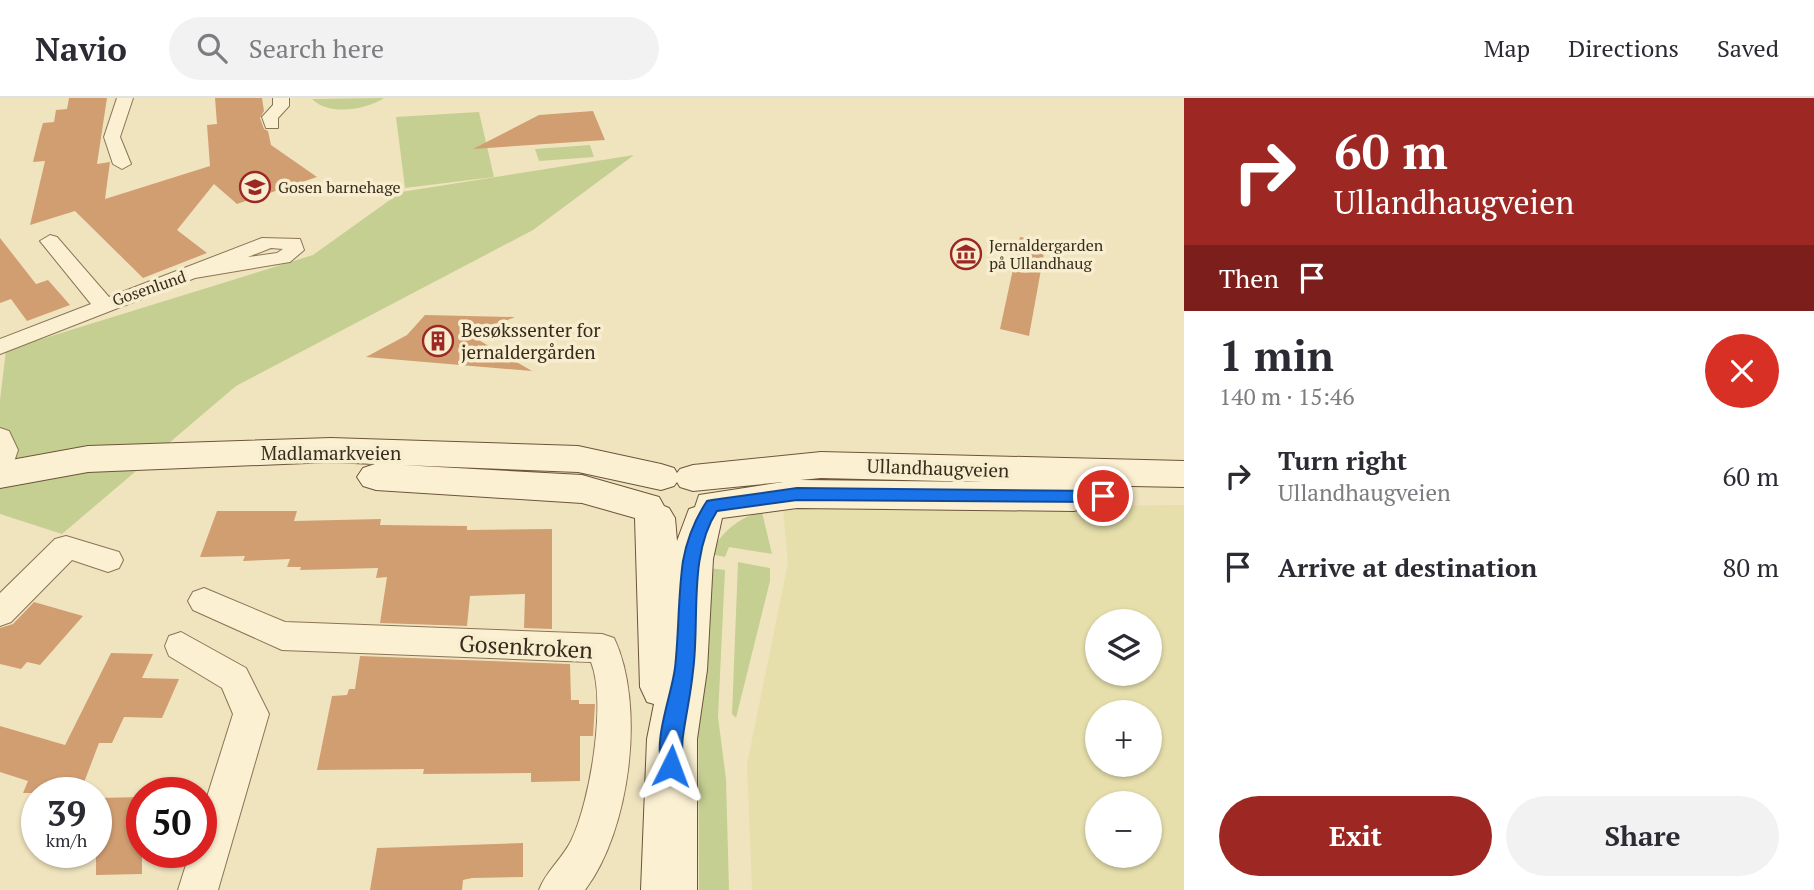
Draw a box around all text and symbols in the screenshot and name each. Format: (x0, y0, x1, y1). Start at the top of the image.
search box (169, 17, 659, 80)
text: Navio (35, 27, 127, 70)
icon: search (193, 29, 231, 67)
text: Search here (249, 31, 384, 65)
text: Map (1484, 32, 1530, 64)
text: Directions (1568, 32, 1679, 64)
text: Saved (1717, 32, 1779, 64)
text: 60 m (1334, 118, 1448, 183)
icon: right (1219, 126, 1310, 217)
school or university icon: Gosen barnehage (238, 170, 272, 204)
place label: Gosen barnehage (278, 176, 401, 198)
text: Ullandhaugveien (1334, 181, 1574, 223)
place label: Jernaldergarden på Ullandhaug (989, 234, 1104, 274)
museum icon: Jernaldergarden på Ullandhaug (949, 237, 983, 271)
icon: arrive (1293, 259, 1331, 297)
text: Then (1219, 261, 1279, 295)
street label: Gosenlund (109, 265, 189, 311)
place label: Besøkssenter for jernaldergården (461, 317, 601, 364)
building icon: Besøkssenter for jernaldergården (421, 324, 455, 358)
text: 1 min (1219, 327, 1334, 383)
button: close (1705, 334, 1779, 408)
text: 140 m · 15:46 (1219, 381, 1354, 412)
street label: Madlamarkveien (261, 440, 401, 465)
text: Turn right (1278, 443, 1407, 477)
street label: Ullandhaugveien (866, 453, 1010, 482)
icon: right (1219, 457, 1257, 495)
text: 60 m (1723, 459, 1779, 493)
pin (1073, 466, 1133, 526)
icon: arrive (1084, 477, 1122, 515)
text: Ullandhaugveien (1278, 477, 1451, 508)
icon: arrive (1219, 548, 1257, 586)
text: Arrive at destination (1278, 550, 1537, 584)
text: 80 m (1723, 550, 1779, 584)
map controls (1085, 609, 1162, 868)
button: layers (1085, 609, 1162, 686)
street label: Gosenkroken (458, 628, 594, 666)
button: + (1085, 700, 1162, 777)
position arrow (634, 729, 708, 803)
speed limit sign: 50 (126, 777, 217, 868)
text: 39 (47, 790, 86, 836)
button: − (1085, 791, 1162, 868)
button: Exit (1219, 796, 1492, 876)
button: Share (1506, 796, 1779, 876)
text: km/h (46, 828, 87, 852)

